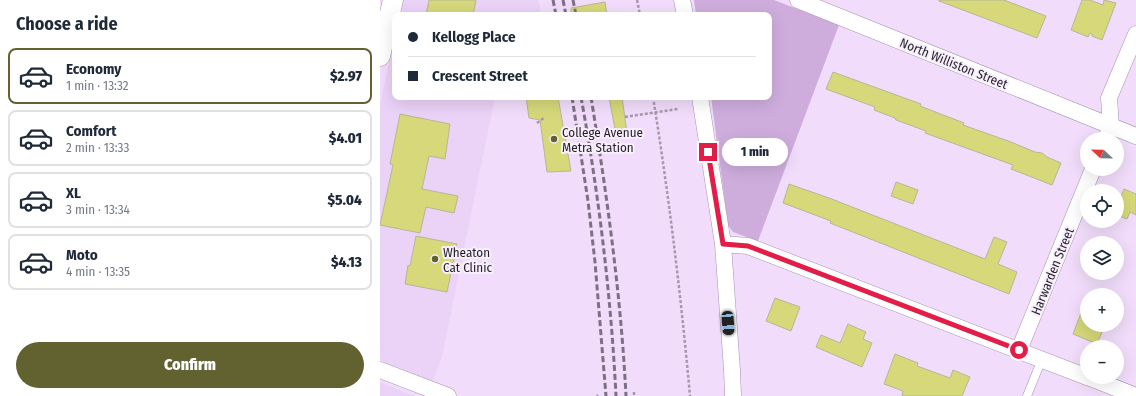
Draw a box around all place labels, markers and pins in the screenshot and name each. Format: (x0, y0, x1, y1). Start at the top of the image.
place label: College Avenue Metra Station (562, 125, 643, 155)
marker: College Avenue Metra Station (549, 134, 559, 144)
place label: Wheaton Cat Clinic (443, 245, 492, 275)
marker: Wheaton Cat Clinic (430, 254, 440, 264)

